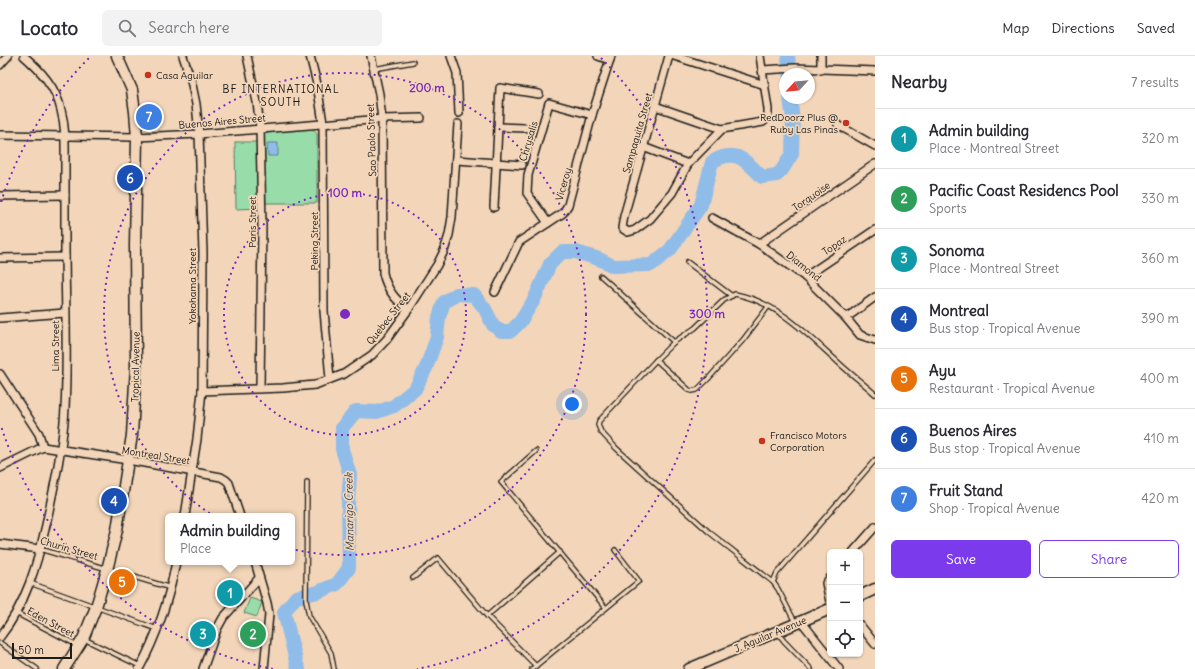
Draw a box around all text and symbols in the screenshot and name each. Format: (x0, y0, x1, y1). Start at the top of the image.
search box (102, 10, 382, 46)
text: Locato (20, 16, 78, 40)
icon: search (116, 17, 138, 39)
text: Search here (148, 18, 230, 37)
text: Map (1002, 19, 1029, 37)
text: Directions (1051, 19, 1115, 37)
text: Saved (1137, 19, 1175, 37)
north arrow (779, 68, 815, 104)
place label: Casa Aguilar (156, 69, 213, 82)
marker: Casa Aguilar (143, 70, 153, 80)
text: Nearby (891, 71, 947, 93)
text: 7 results (1131, 74, 1179, 91)
text: 200 m (409, 80, 445, 95)
district label: BF INTERNATIONAL SOUTH (222, 82, 340, 109)
street label: Sampaguita Street (620, 91, 655, 175)
pin: 7 (136, 102, 162, 132)
street label: Sao Paolo Street (364, 103, 379, 177)
street label: Buenos Aires Street (178, 111, 267, 132)
place label: RedDoorz Plus @ Ruby Las Pinas (760, 111, 838, 136)
marker: RedDoorz Plus @ Ruby Las Pinas (841, 118, 851, 128)
street label: Chrysalis (516, 119, 541, 163)
text: Admin building (929, 121, 1029, 140)
text: 1 (901, 130, 907, 147)
text: 320 m (1141, 130, 1179, 147)
text: Place · Montreal Street (929, 140, 1059, 157)
pin: 6 (117, 163, 143, 193)
street label: Viceroy (553, 166, 574, 202)
street label: Torquoise (790, 179, 833, 214)
text: Pacific Coast Residencs Pool (929, 181, 1119, 200)
text: 100 m (328, 185, 362, 200)
text: 2 (900, 190, 908, 207)
text: 330 m (1141, 190, 1179, 207)
street label: Paris Street (246, 196, 259, 248)
text: Sports (929, 200, 967, 217)
street label: Peking Street (308, 211, 321, 270)
street label: Topaz (820, 233, 849, 258)
text: Sonoma (929, 241, 985, 260)
street label: Yokohama Street (186, 247, 199, 324)
street label: Diamond (784, 248, 824, 284)
text: 3 (900, 250, 908, 267)
text: 360 m (1141, 250, 1179, 267)
text: Place · Montreal Street (929, 260, 1059, 277)
street label: Quebec Street (364, 289, 414, 347)
text: Montreal (929, 301, 989, 320)
text: 300 m (689, 306, 725, 321)
centre of rings (338, 307, 352, 321)
text: 4 (900, 310, 908, 327)
text: 390 m (1141, 310, 1179, 327)
street label: Lima Street (49, 320, 62, 372)
text: Bus stop · Tropical Avenue (929, 320, 1080, 337)
street label: Tropical Avenue (128, 331, 143, 403)
text: Ayu (929, 361, 956, 380)
text: 5 (900, 370, 908, 387)
text: 400 m (1140, 370, 1179, 387)
text: Restaurant · Tropical Avenue (929, 380, 1095, 397)
your location (562, 394, 582, 414)
text: Buenos Aires (929, 421, 1017, 440)
place label: Francisco Motors Corporation (770, 429, 847, 454)
text: 6 (900, 430, 908, 447)
text: 410 m (1143, 430, 1179, 447)
marker: Francisco Motors Corporation (757, 436, 767, 446)
text: Bus stop · Tropical Avenue (929, 440, 1080, 457)
street label: Montreal Street (121, 444, 192, 467)
water label: Manarigo Creek (341, 471, 357, 551)
text: Fruit Stand (929, 481, 1003, 500)
pin: 4 (101, 486, 127, 516)
text: 7 (901, 490, 907, 507)
text: 420 m (1141, 490, 1179, 507)
text: Shop · Tropical Avenue (929, 500, 1060, 517)
popup (165, 513, 295, 565)
text: Admin building (180, 521, 280, 540)
street label: Churin Street (39, 534, 100, 563)
text: Place (180, 540, 211, 557)
button: Save (891, 540, 1031, 578)
button: Share (1039, 540, 1179, 578)
map controls (827, 549, 863, 657)
button: + (827, 549, 863, 585)
pin: 5 (109, 567, 135, 597)
pin: 1 (217, 578, 243, 608)
button: − (827, 585, 863, 621)
street label: Eden Street (25, 605, 77, 641)
street label: J. Aguilar Avenue (732, 613, 808, 656)
pin: 3 (190, 619, 216, 649)
pin: 2 (240, 619, 266, 649)
button: locate (827, 621, 863, 657)
scale bar (12, 641, 72, 660)
text: 50 m (18, 643, 44, 657)

